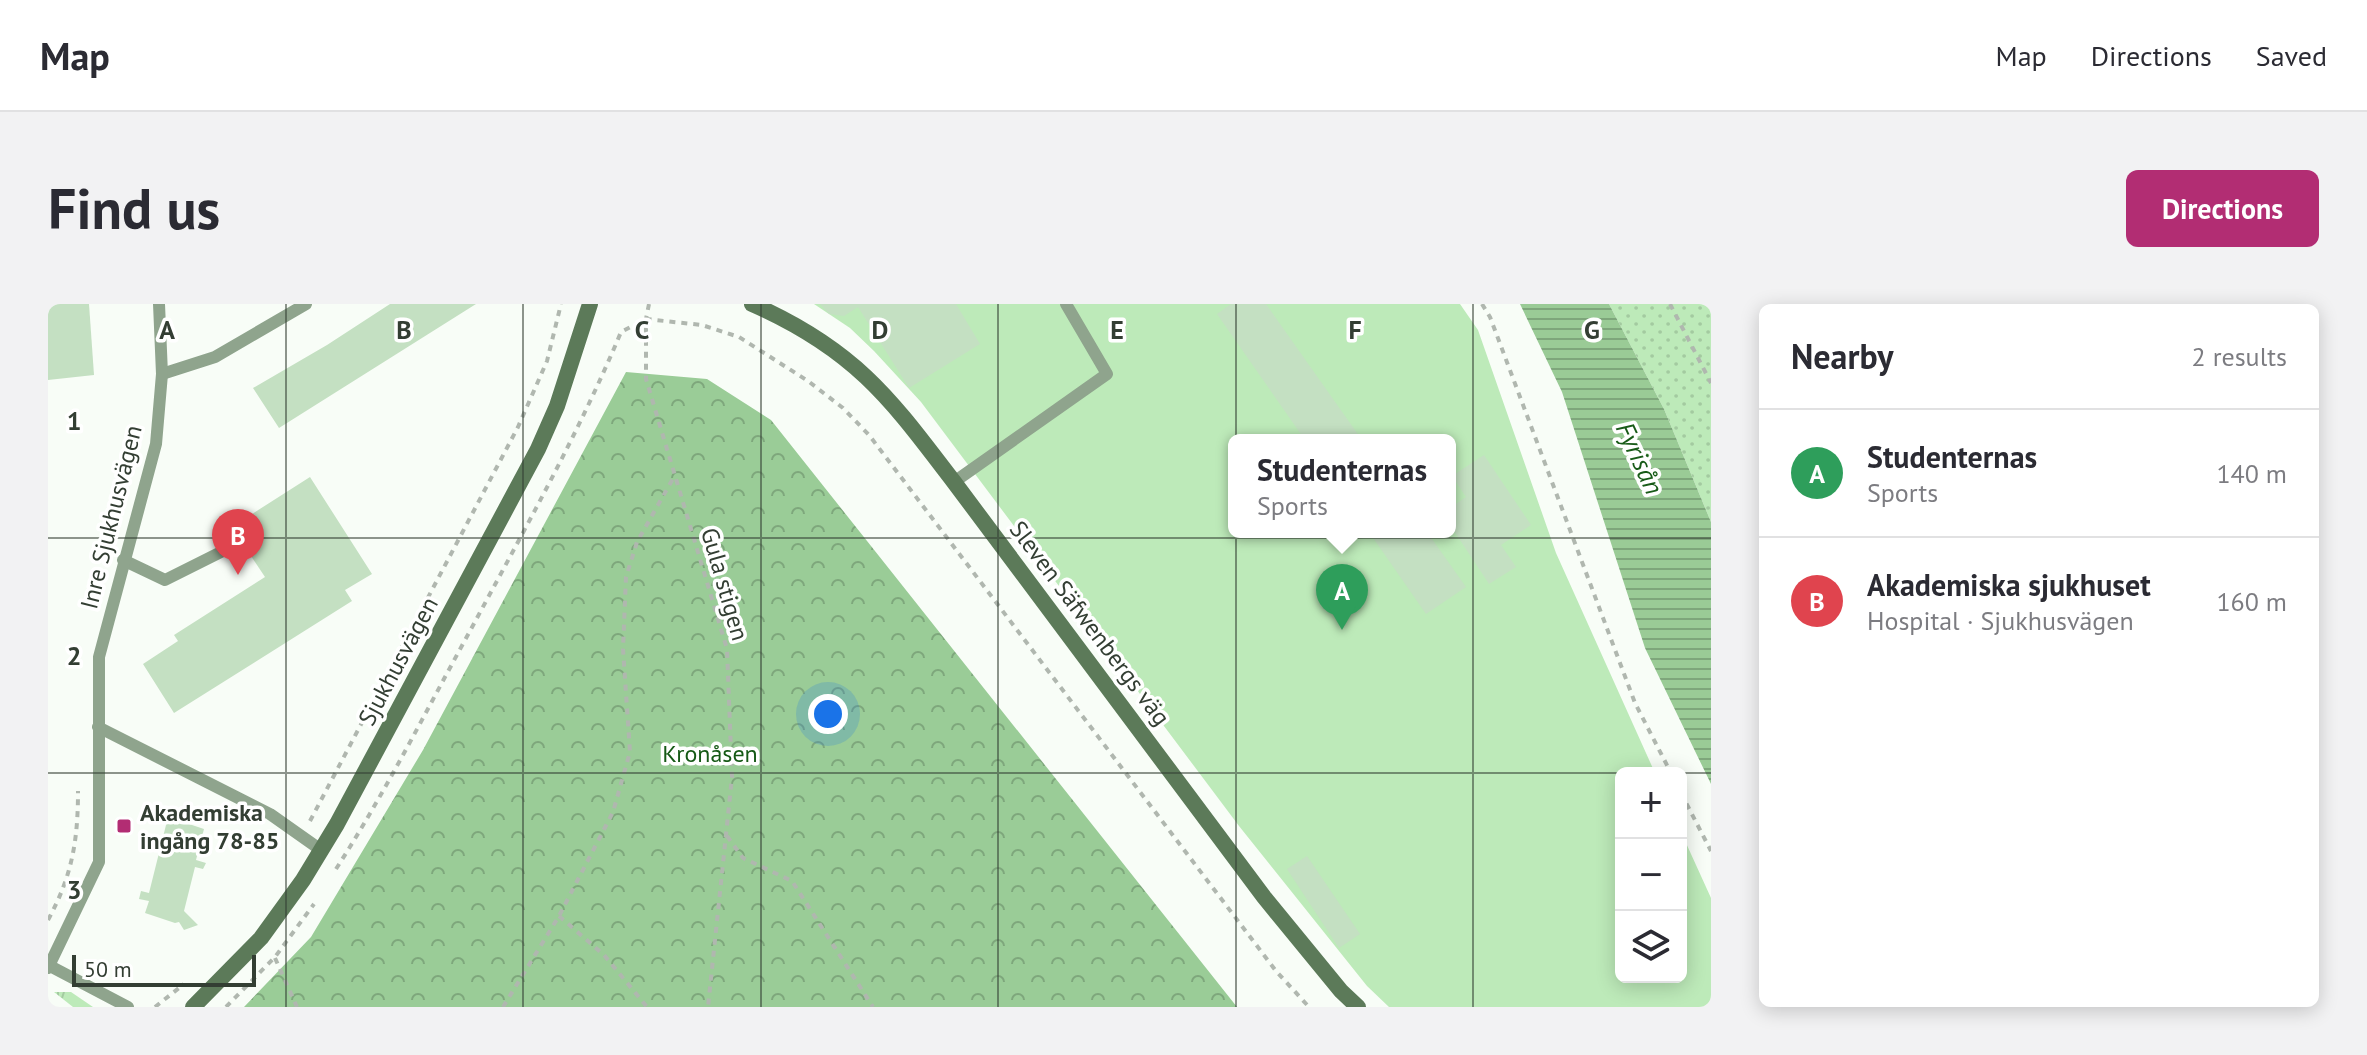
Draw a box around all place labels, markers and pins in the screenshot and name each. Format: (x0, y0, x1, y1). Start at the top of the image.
pin: B (212, 509, 264, 575)
pin: A (1316, 564, 1368, 630)
place label: Akademiska ingång 78-85 (140, 797, 279, 856)
marker: Akademiska ingång 78-85 (115, 817, 133, 835)

